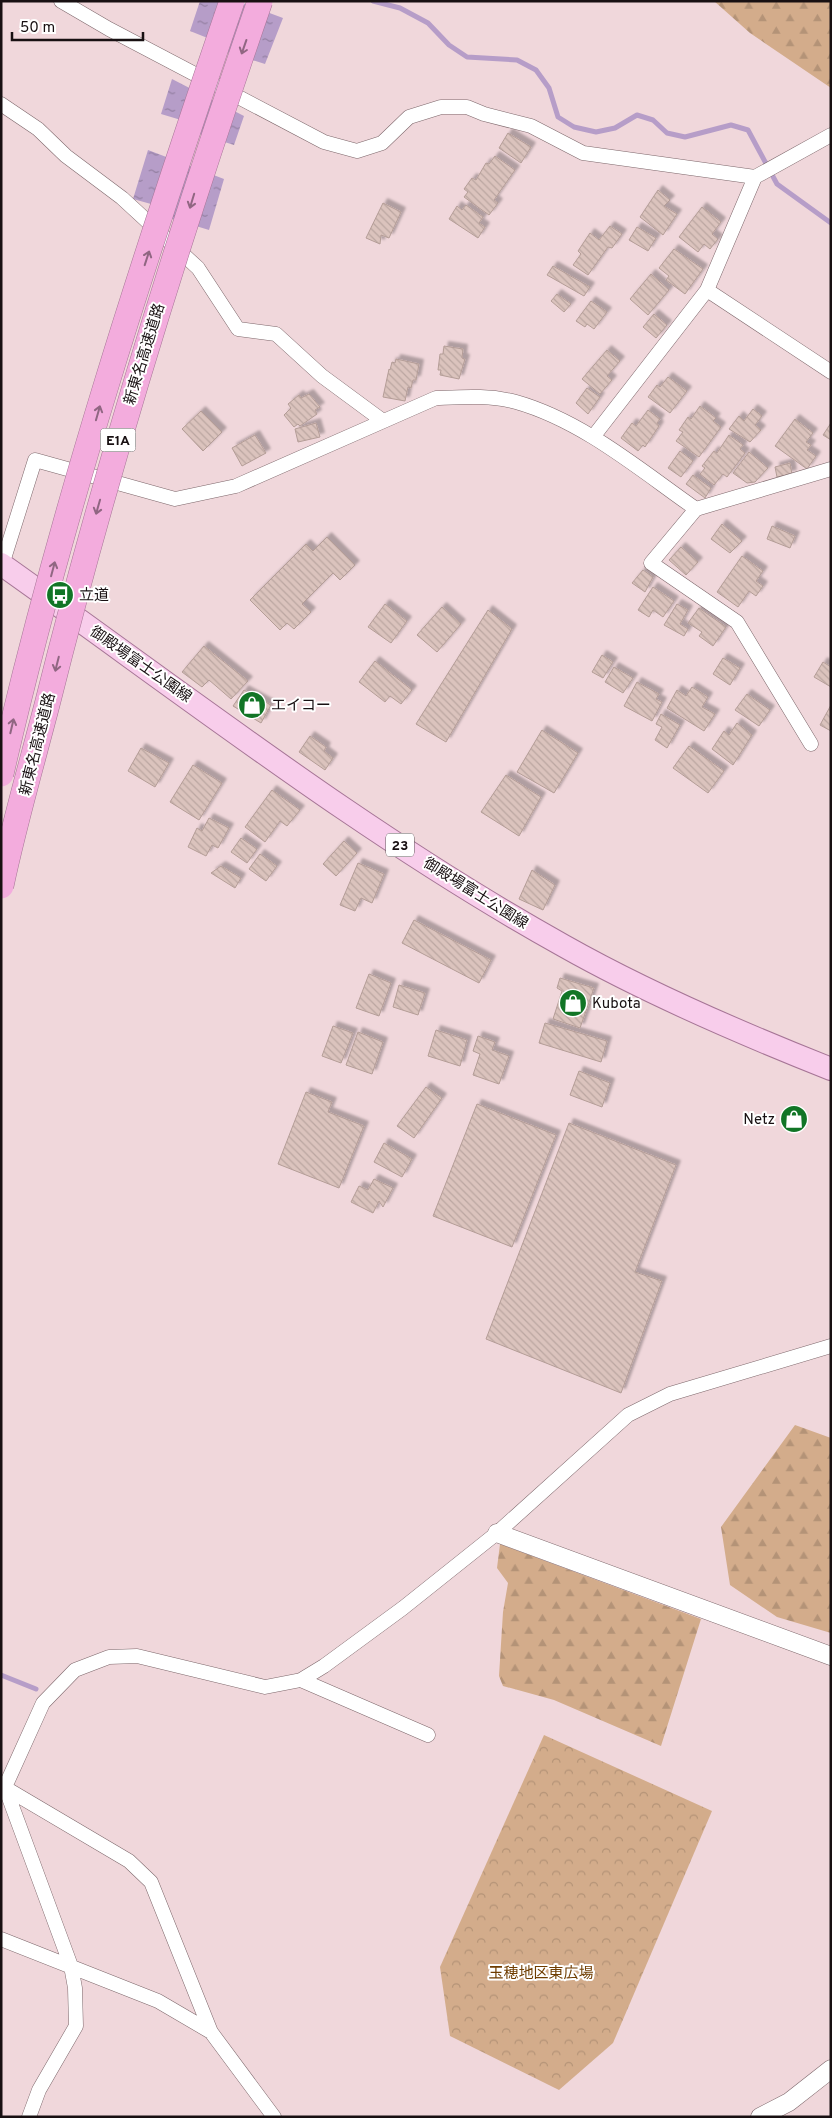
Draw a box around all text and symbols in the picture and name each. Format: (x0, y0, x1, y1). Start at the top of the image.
scale bar (12, 10, 144, 42)
text: 50 m (20, 19, 55, 38)
one-way arrow (239, 39, 248, 55)
one-way arrow (187, 193, 196, 209)
one-way arrow (142, 250, 152, 266)
street label: 新東名高速道路 (121, 301, 170, 407)
one-way arrow (93, 405, 103, 421)
road number: E1A (100, 428, 136, 452)
one-way arrow (93, 499, 103, 515)
one-way arrow (49, 561, 58, 577)
bus stop icon: 立道 (45, 580, 75, 610)
place label: 立道 (79, 587, 109, 606)
street label: 御殿場富士公園線 (86, 623, 195, 707)
one-way arrow (52, 656, 61, 672)
shop icon: エイコー (237, 690, 267, 720)
street label: 新東名高速道路 (17, 691, 60, 798)
place label: エイコー (271, 697, 331, 716)
one-way arrow (8, 719, 17, 735)
road number: 23 (386, 834, 414, 856)
street label: 御殿場富士公園線 (419, 854, 531, 934)
shop icon: Kubota (558, 988, 588, 1018)
place label: Kubota (592, 995, 641, 1014)
shop icon: Netz (779, 1104, 809, 1134)
place label: Netz (743, 1111, 775, 1130)
park label: 玉穂地区東広場 (488, 1965, 594, 1984)

